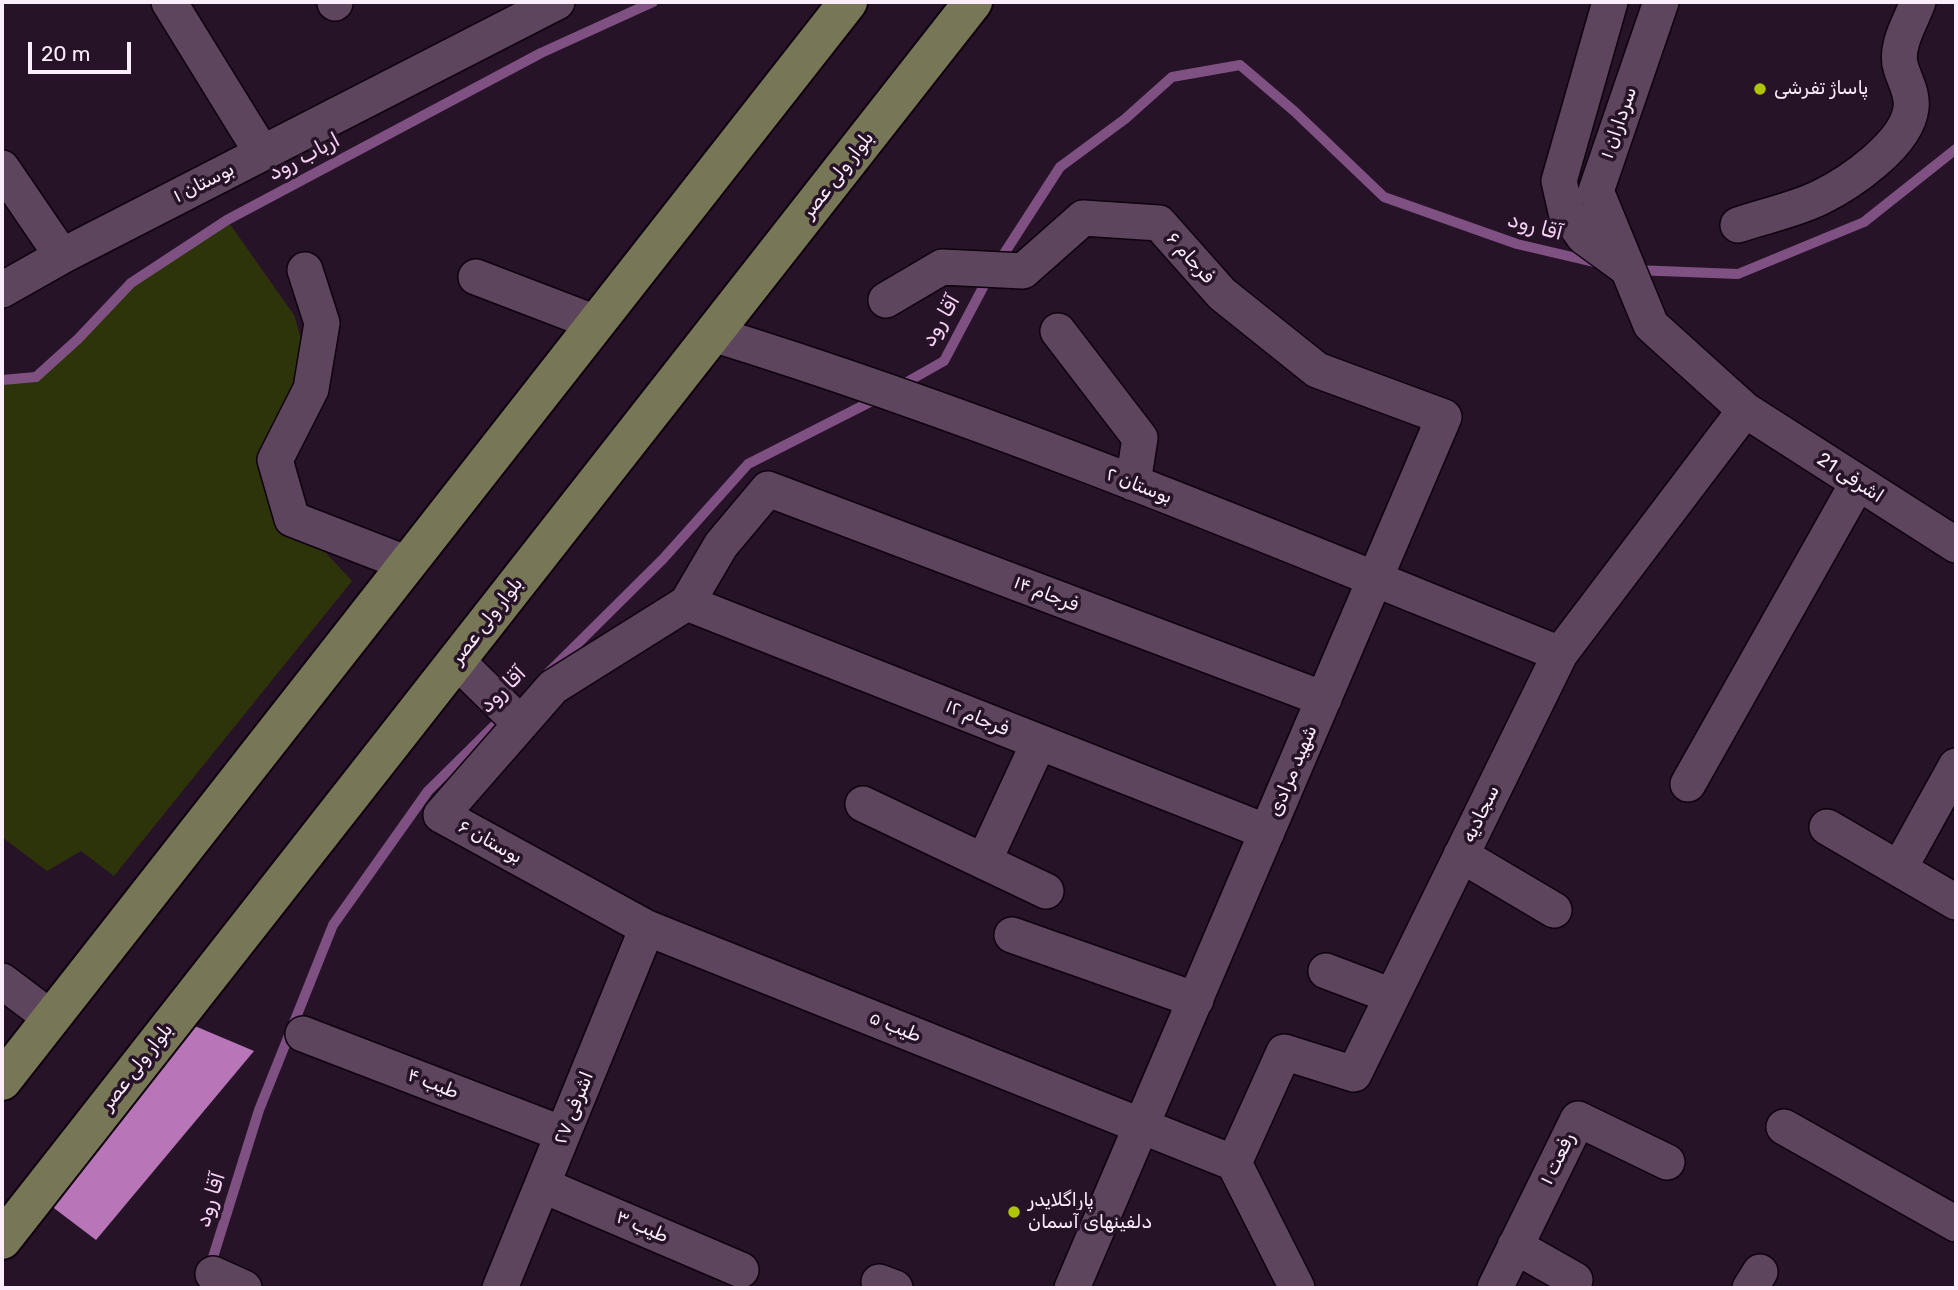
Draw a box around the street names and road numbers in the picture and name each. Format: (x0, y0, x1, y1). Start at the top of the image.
street label: سرداران ۱ (1596, 84, 1642, 162)
street label: بلوار ولی عصر (797, 127, 879, 223)
street label: بوستان ۱ (170, 158, 238, 208)
street label: فرجام ۶ (1161, 228, 1219, 288)
street label: اشرفی 21 (1813, 448, 1887, 508)
street label: بوستان ۲ (1103, 463, 1175, 509)
street label: فرجام ۱۴ (1010, 571, 1082, 617)
street label: بلوار ولی عصر (446, 573, 528, 669)
street label: فرجام ۱۲ (942, 695, 1012, 741)
street label: شهید مرادی (1264, 722, 1322, 820)
street label: سجادیه (1457, 782, 1505, 846)
street label: بوستان ۶ (454, 815, 526, 869)
street label: طیب ۵ (866, 1006, 924, 1048)
street label: بلوار ولی عصر (96, 1019, 178, 1115)
street label: طیب ۴ (404, 1064, 462, 1104)
street label: اشرفی ۲۷ (549, 1068, 599, 1148)
street label: رفعت ۱ (1536, 1129, 1580, 1189)
street label: طیب ۳ (612, 1206, 672, 1248)

